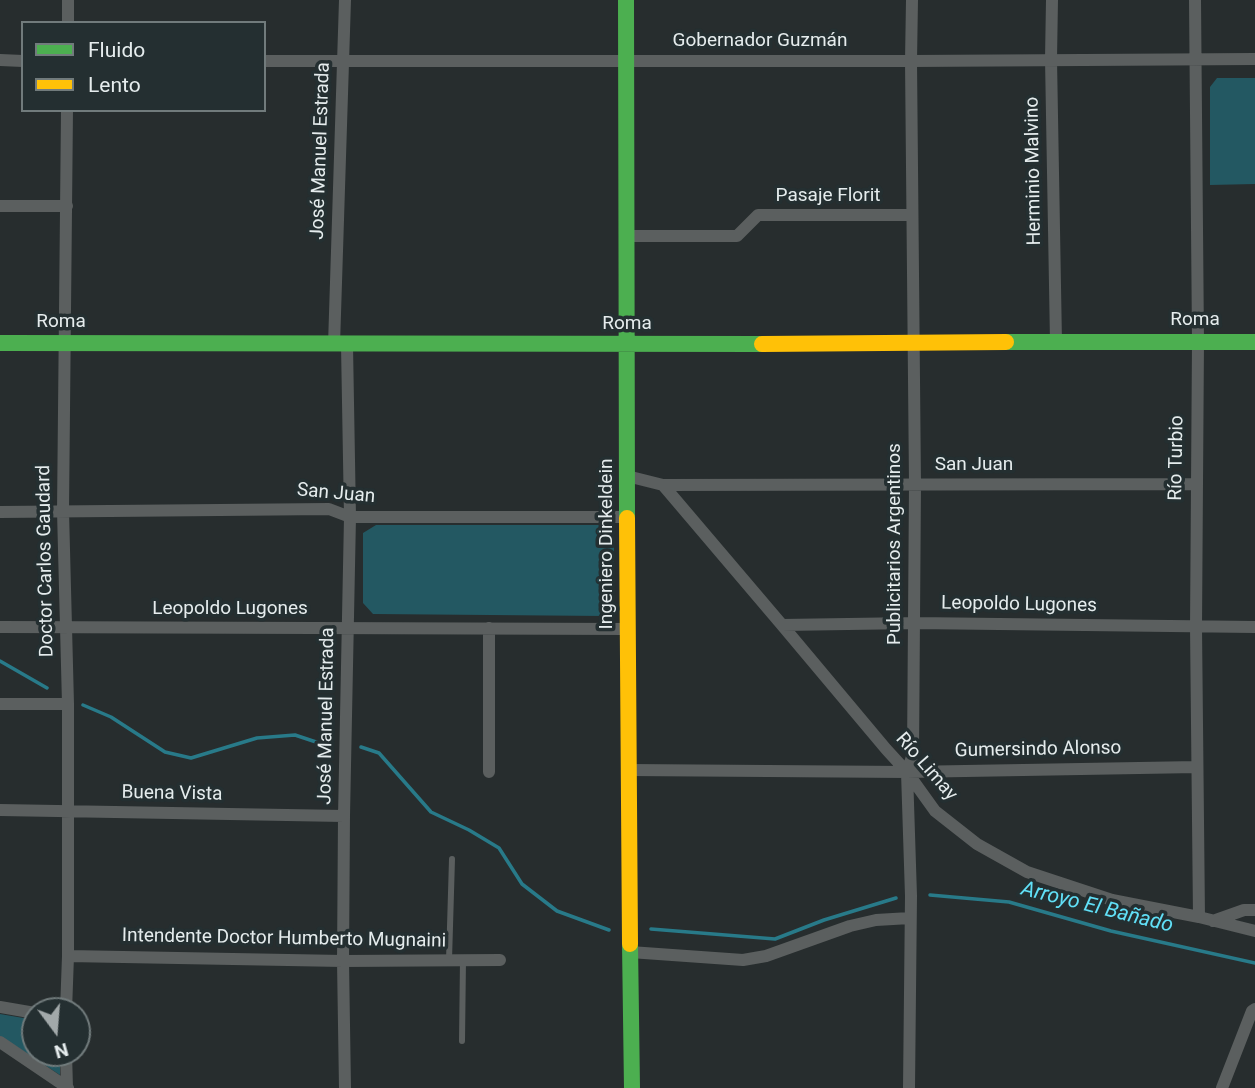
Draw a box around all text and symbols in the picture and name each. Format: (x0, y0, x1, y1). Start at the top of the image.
legend (21, 21, 266, 112)
street label: Gobernador Guzmán (673, 30, 847, 52)
text: Fluido (88, 38, 145, 62)
street label: José Manuel Estrada (307, 62, 335, 240)
text: Lento (88, 73, 141, 97)
street label: Herminio Malvino (1021, 96, 1047, 246)
street label: Pasaje Florit (776, 185, 880, 207)
street label: Roma (1170, 309, 1220, 331)
street label: Roma (36, 311, 86, 333)
street label: Roma (602, 313, 652, 335)
street label: Río Turbio (1165, 415, 1189, 501)
street label: Publicitarios Argentinos (884, 443, 906, 645)
street label: San Juan (935, 454, 1013, 476)
street label: Ingeniero Dinkeldein (596, 458, 618, 630)
street label: Doctor Carlos Gaudard (33, 465, 59, 657)
street label: San Juan (296, 479, 376, 509)
street label: Leopoldo Lugones (941, 592, 1097, 618)
street label: Leopoldo Lugones (152, 598, 308, 620)
street label: José Manuel Estrada (314, 627, 340, 805)
street label: Río Limay (890, 728, 962, 806)
street label: Gumersindo Alonso (954, 737, 1122, 763)
street label: Buena Vista (121, 782, 223, 806)
water label: Arroyo El Bañado (1019, 877, 1175, 939)
street label: Intendente Doctor Humberto Mugnaini (122, 925, 446, 953)
north arrow (21, 997, 91, 1067)
text: N (52, 1038, 71, 1064)

